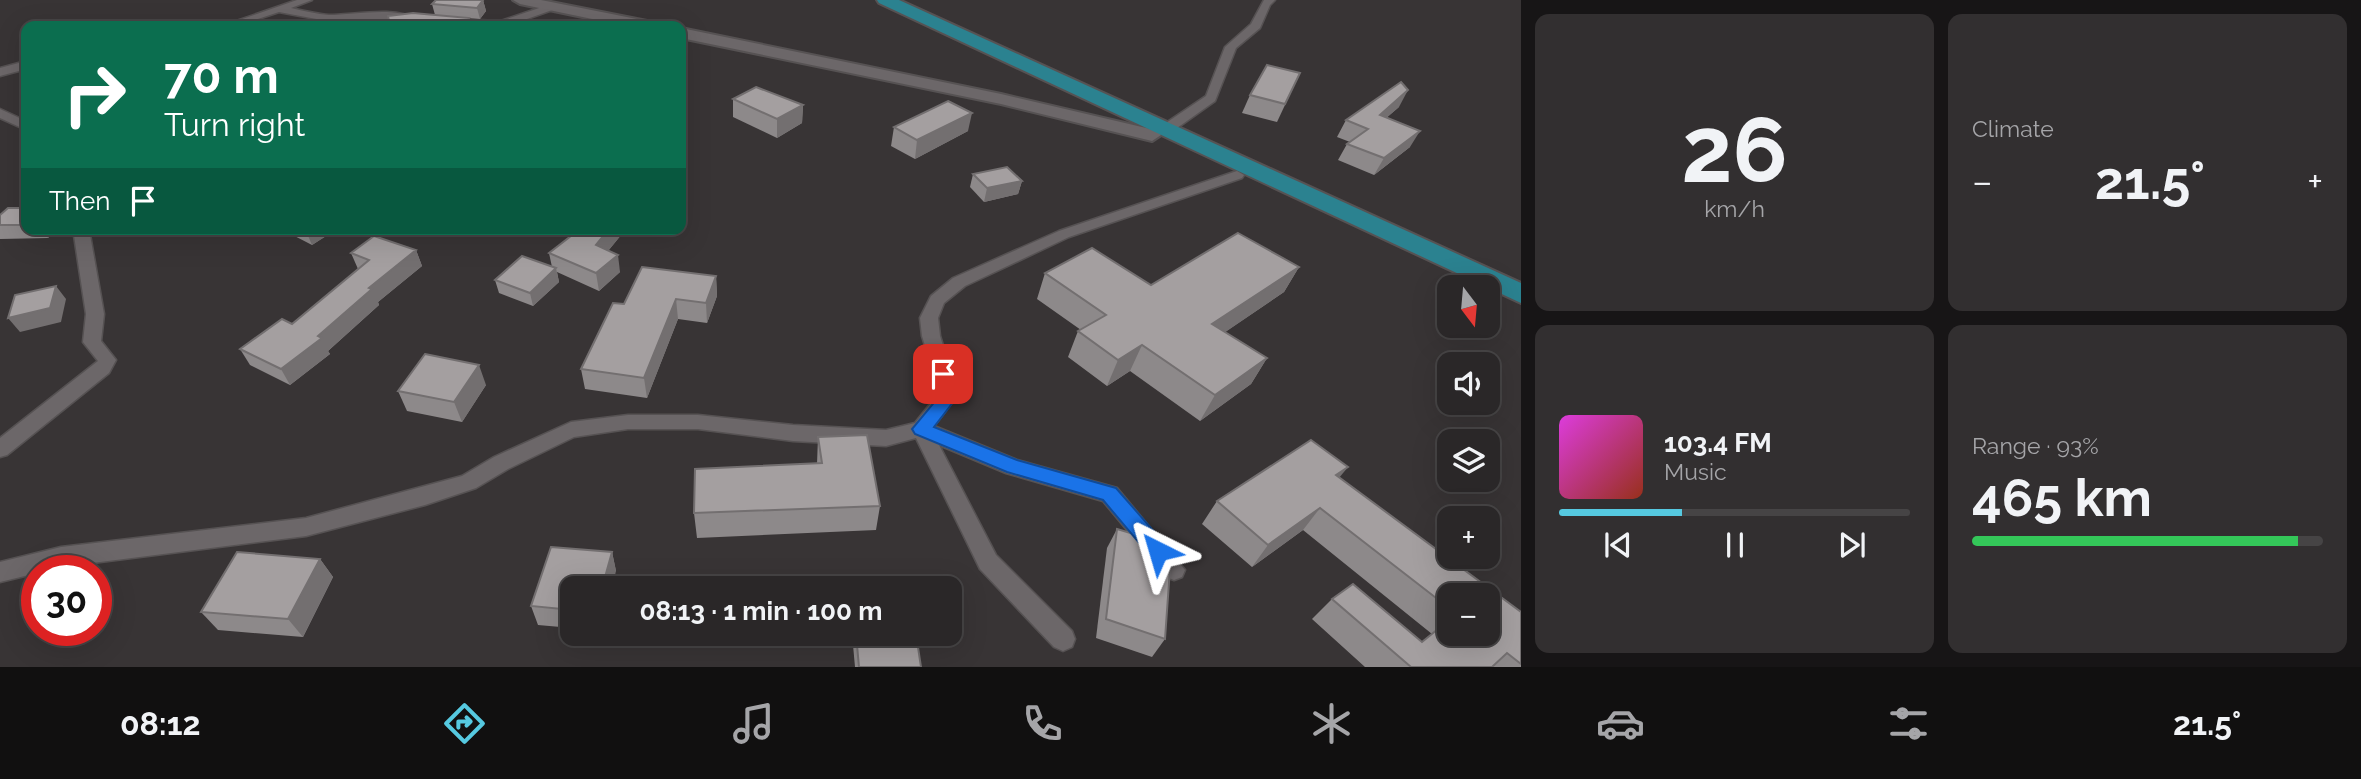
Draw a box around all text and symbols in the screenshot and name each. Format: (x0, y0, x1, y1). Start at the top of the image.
text: 70 m (164, 47, 279, 104)
icon: right (49, 49, 140, 140)
text: 26 (1681, 96, 1788, 203)
text: Turn right (164, 106, 305, 143)
text: Climate (1972, 115, 2054, 142)
text: 21.5° (2095, 150, 2205, 211)
text: − (1972, 159, 1992, 204)
text: + (2307, 159, 2323, 204)
icon: arrive (124, 182, 162, 220)
text: Then (49, 186, 110, 216)
text: km/h (1704, 195, 1765, 222)
north arrow (1437, 275, 1500, 338)
map controls (1437, 275, 1500, 646)
pin (913, 344, 973, 404)
button: sound (1437, 352, 1500, 415)
icon: arrive (924, 355, 962, 393)
text: 103.4 FM (1664, 428, 1772, 458)
button: layers (1437, 429, 1500, 492)
text: Range · 93% (1972, 432, 2099, 459)
text: Music (1664, 458, 1727, 485)
text: 465 km (1972, 467, 2152, 528)
button: + (1437, 506, 1500, 569)
position arrow (1121, 514, 1195, 588)
icon: previous (1599, 526, 1637, 564)
icon: pause (1716, 526, 1754, 564)
icon: next (1833, 526, 1871, 564)
speed limit sign: 30 (21, 555, 112, 646)
button: − (1437, 583, 1500, 646)
text: 08:13 · 1 min · 100 m (640, 596, 882, 626)
icon: directions (440, 699, 489, 748)
icon: music (729, 699, 778, 748)
icon: phone (1018, 699, 1067, 748)
icon: climate (1307, 699, 1356, 748)
icon: car (1596, 699, 1645, 748)
icon: filters (1884, 699, 1933, 748)
text: 08:12 (120, 705, 201, 742)
text: 21.5° (2173, 705, 2241, 742)

